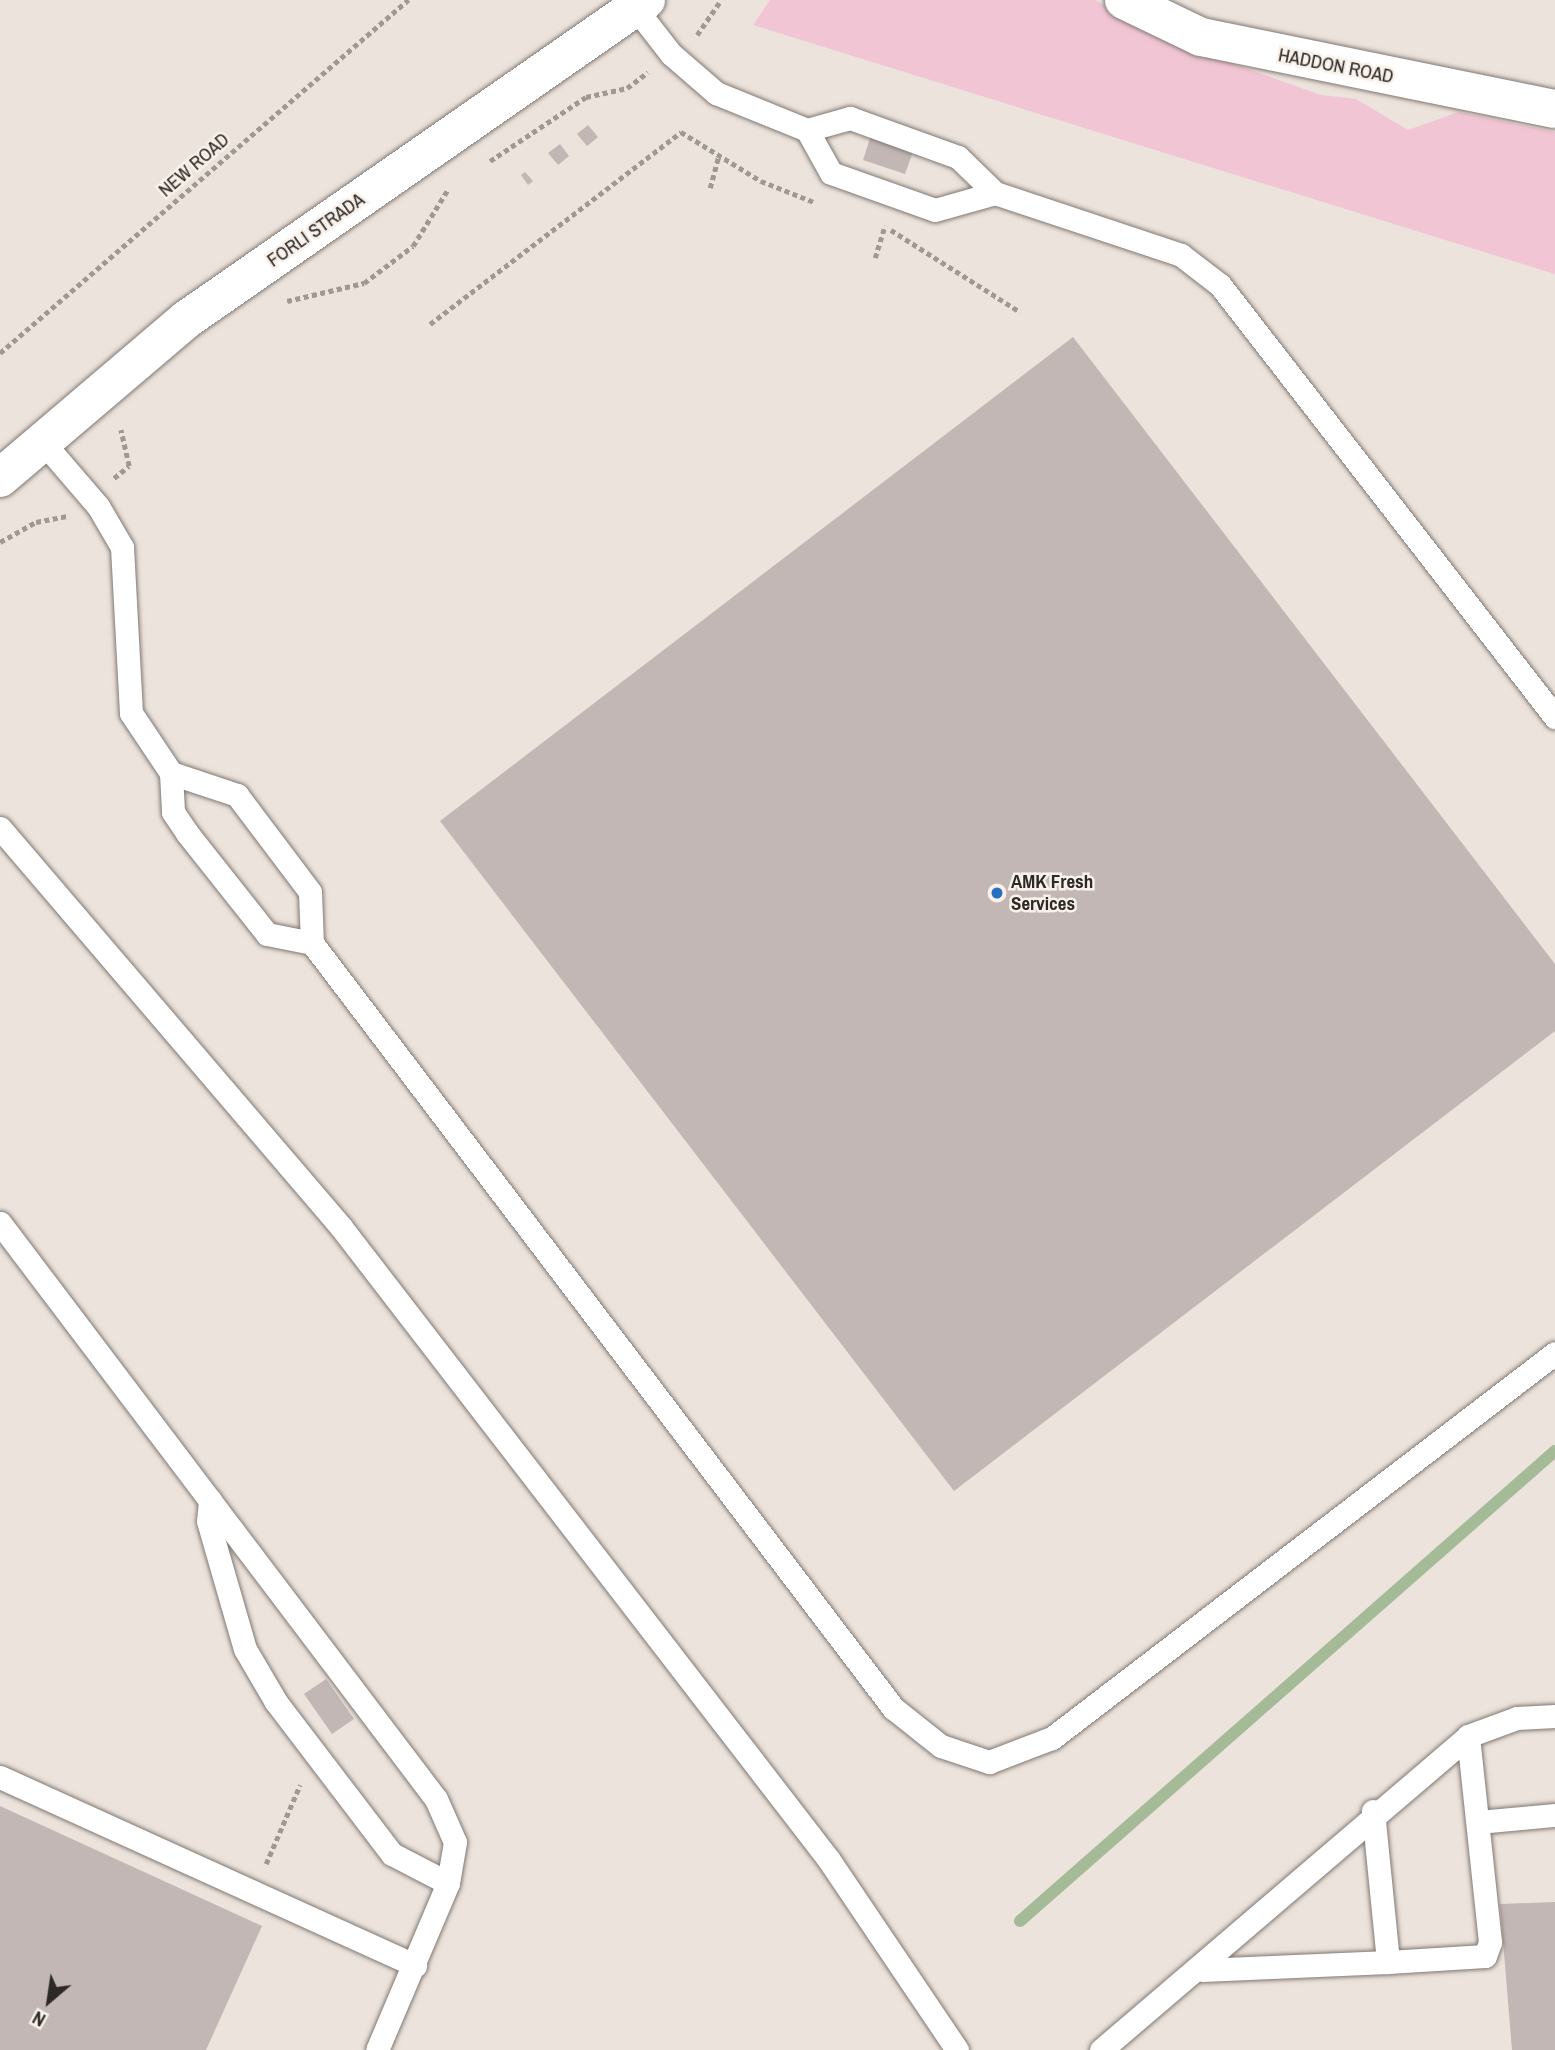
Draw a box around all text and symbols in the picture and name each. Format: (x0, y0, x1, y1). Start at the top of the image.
street label: HADDON ROAD (1276, 44, 1396, 88)
street label: NEW ROAD (154, 128, 234, 202)
street label: FORLI STRADA (263, 188, 369, 272)
place label: AMK Fresh Services (1011, 871, 1093, 915)
marker: AMK Fresh Services (989, 885, 1005, 901)
north arrow (14, 1966, 84, 2036)
text: N (28, 2005, 50, 2033)

